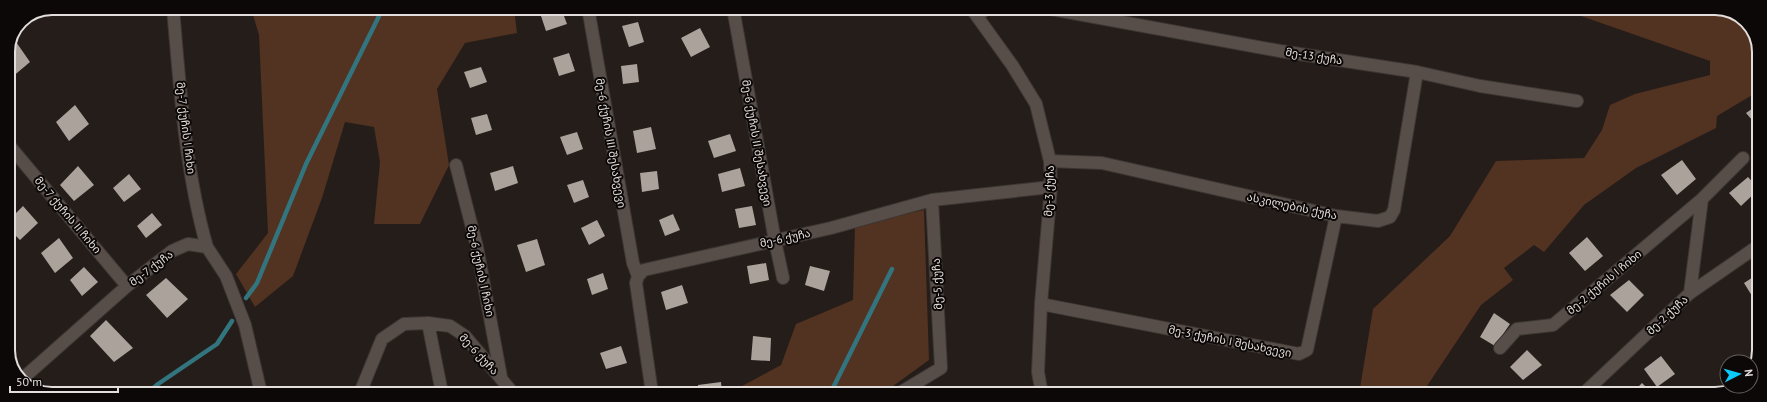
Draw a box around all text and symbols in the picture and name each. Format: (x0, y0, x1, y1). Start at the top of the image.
street label: მე-13 ქუჩა (1285, 45, 1343, 67)
street label: მე-6 ქუჩის III შესახვევი (593, 77, 629, 209)
street label: მე-6 ქუჩის II შესახვევი (739, 79, 775, 207)
street label: მე-7 ქუჩის I ჩიხი (173, 81, 199, 175)
street label: მე-3 ქუჩა (1041, 165, 1057, 217)
street label: მე-7 ქუჩის II ჩიხი (32, 174, 104, 256)
street label: ასკილების ქუჩა (1246, 190, 1338, 222)
street label: მე-6 ქუჩის I ჩიხი (464, 224, 498, 318)
street label: მე-6 ქუჩა (758, 226, 812, 250)
street label: მე-7 ქუჩა (126, 247, 176, 289)
street label: მე-2 ქუჩის I ჩიხი (1564, 247, 1644, 317)
street label: მე-5 ქუჩა (929, 258, 945, 310)
street label: მე-2 ქუჩა (1643, 292, 1691, 338)
street label: მე-3 ქუჩის I შესახვევი (1167, 322, 1293, 360)
street label: მე-6 ქუჩა (456, 330, 502, 378)
north arrow (1719, 354, 1759, 394)
scale bar (10, 368, 118, 394)
text: N (1742, 369, 1756, 377)
text: 50 m (16, 374, 42, 389)

